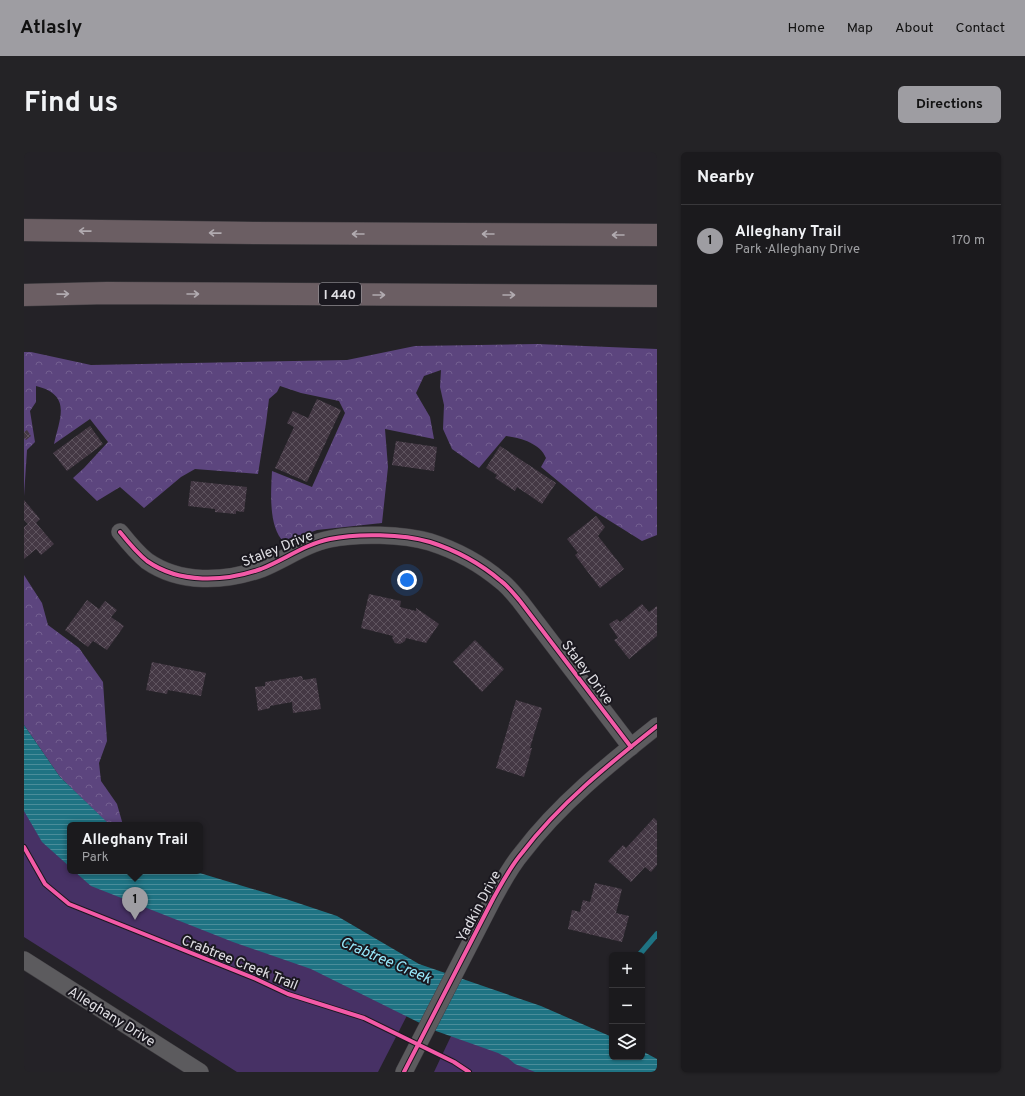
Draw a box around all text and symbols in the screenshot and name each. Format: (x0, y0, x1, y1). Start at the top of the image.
text: Atlasly (20, 16, 82, 40)
text: Home (788, 20, 825, 37)
text: Map (847, 20, 873, 37)
text: About (895, 20, 934, 37)
text: Contact (956, 20, 1005, 37)
text: Find us (24, 86, 118, 122)
button: Directions (898, 86, 1001, 123)
text: Nearby (697, 167, 754, 189)
text: Alleghany Trail (735, 223, 841, 242)
one-way arrow (79, 227, 92, 235)
one-way arrow (209, 229, 222, 237)
one-way arrow (352, 230, 365, 237)
one-way arrow (482, 230, 495, 238)
one-way arrow (612, 231, 625, 239)
text: 1 (707, 233, 713, 249)
text: 170 m (951, 233, 985, 249)
text: Park · Alleghany Drive (735, 242, 860, 258)
road number: I 440 (319, 283, 361, 305)
one-way arrow (56, 290, 69, 298)
one-way arrow (186, 290, 199, 298)
one-way arrow (372, 291, 385, 299)
one-way arrow (502, 291, 515, 299)
street label: Staley Drive (239, 527, 316, 571)
your location (397, 570, 417, 590)
street label: Staley Drive (557, 638, 616, 708)
popup (67, 822, 203, 874)
text: Alleghany Trail (82, 831, 188, 850)
text: Park (82, 850, 109, 866)
street label: Yadkin Drive (453, 868, 505, 945)
pin: 1 (122, 887, 148, 920)
street label: Crabtree Creek Trail (179, 932, 300, 995)
water label: Crabtree Creek (337, 934, 434, 989)
map controls (609, 952, 645, 1060)
button: + (609, 952, 645, 988)
street label: Alleghany Drive (64, 984, 158, 1051)
button: − (609, 988, 645, 1024)
button: layers (609, 1024, 645, 1060)

